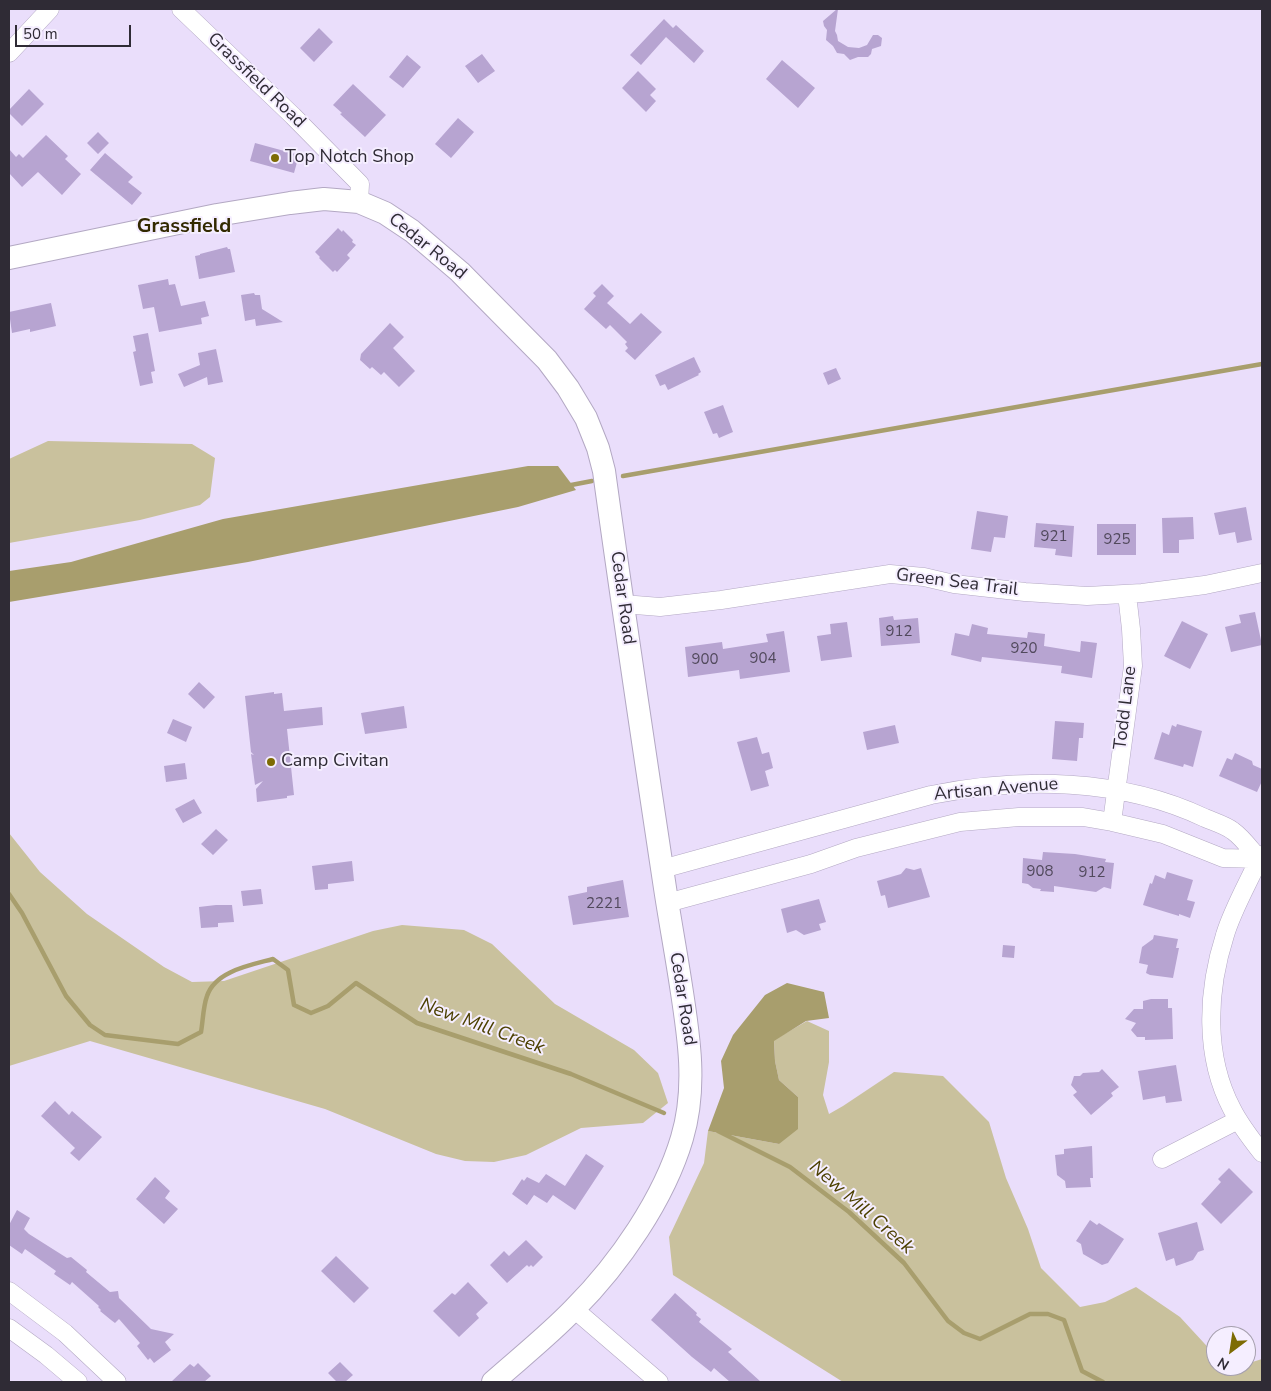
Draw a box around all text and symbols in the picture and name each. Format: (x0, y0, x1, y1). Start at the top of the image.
scale bar (18, 15, 134, 47)
text: 50 m (23, 24, 58, 44)
street label: Grassfield Road (202, 29, 310, 133)
place label: Top Notch Shop (285, 147, 414, 169)
marker: Top Notch Shop (269, 152, 281, 164)
street label: Cedar Road (384, 209, 470, 285)
district label: Grassfield (137, 215, 231, 239)
house number: 921 (1041, 528, 1067, 546)
house number: 925 (1104, 531, 1130, 549)
street label: Cedar Road (605, 550, 639, 646)
street label: Green Sea Trail (895, 565, 1019, 601)
house number: 912 (886, 623, 912, 641)
house number: 920 (1011, 640, 1037, 658)
house number: 904 (750, 650, 776, 668)
house number: 900 (692, 651, 718, 669)
street label: Todd Lane (1110, 665, 1142, 751)
place label: Camp Civitan (281, 751, 389, 773)
marker: Camp Civitan (265, 756, 277, 768)
street label: Artisan Avenue (933, 774, 1059, 806)
house number: 908 (1027, 863, 1053, 881)
house number: 912 (1079, 864, 1105, 882)
house number: 2221 (586, 895, 622, 913)
street label: Cedar Road (664, 951, 700, 1047)
water label: New Mill Creek (417, 994, 547, 1060)
water label: New Mill Creek (804, 1156, 918, 1260)
north arrow (1206, 1326, 1256, 1376)
text: N (1214, 1353, 1233, 1374)

